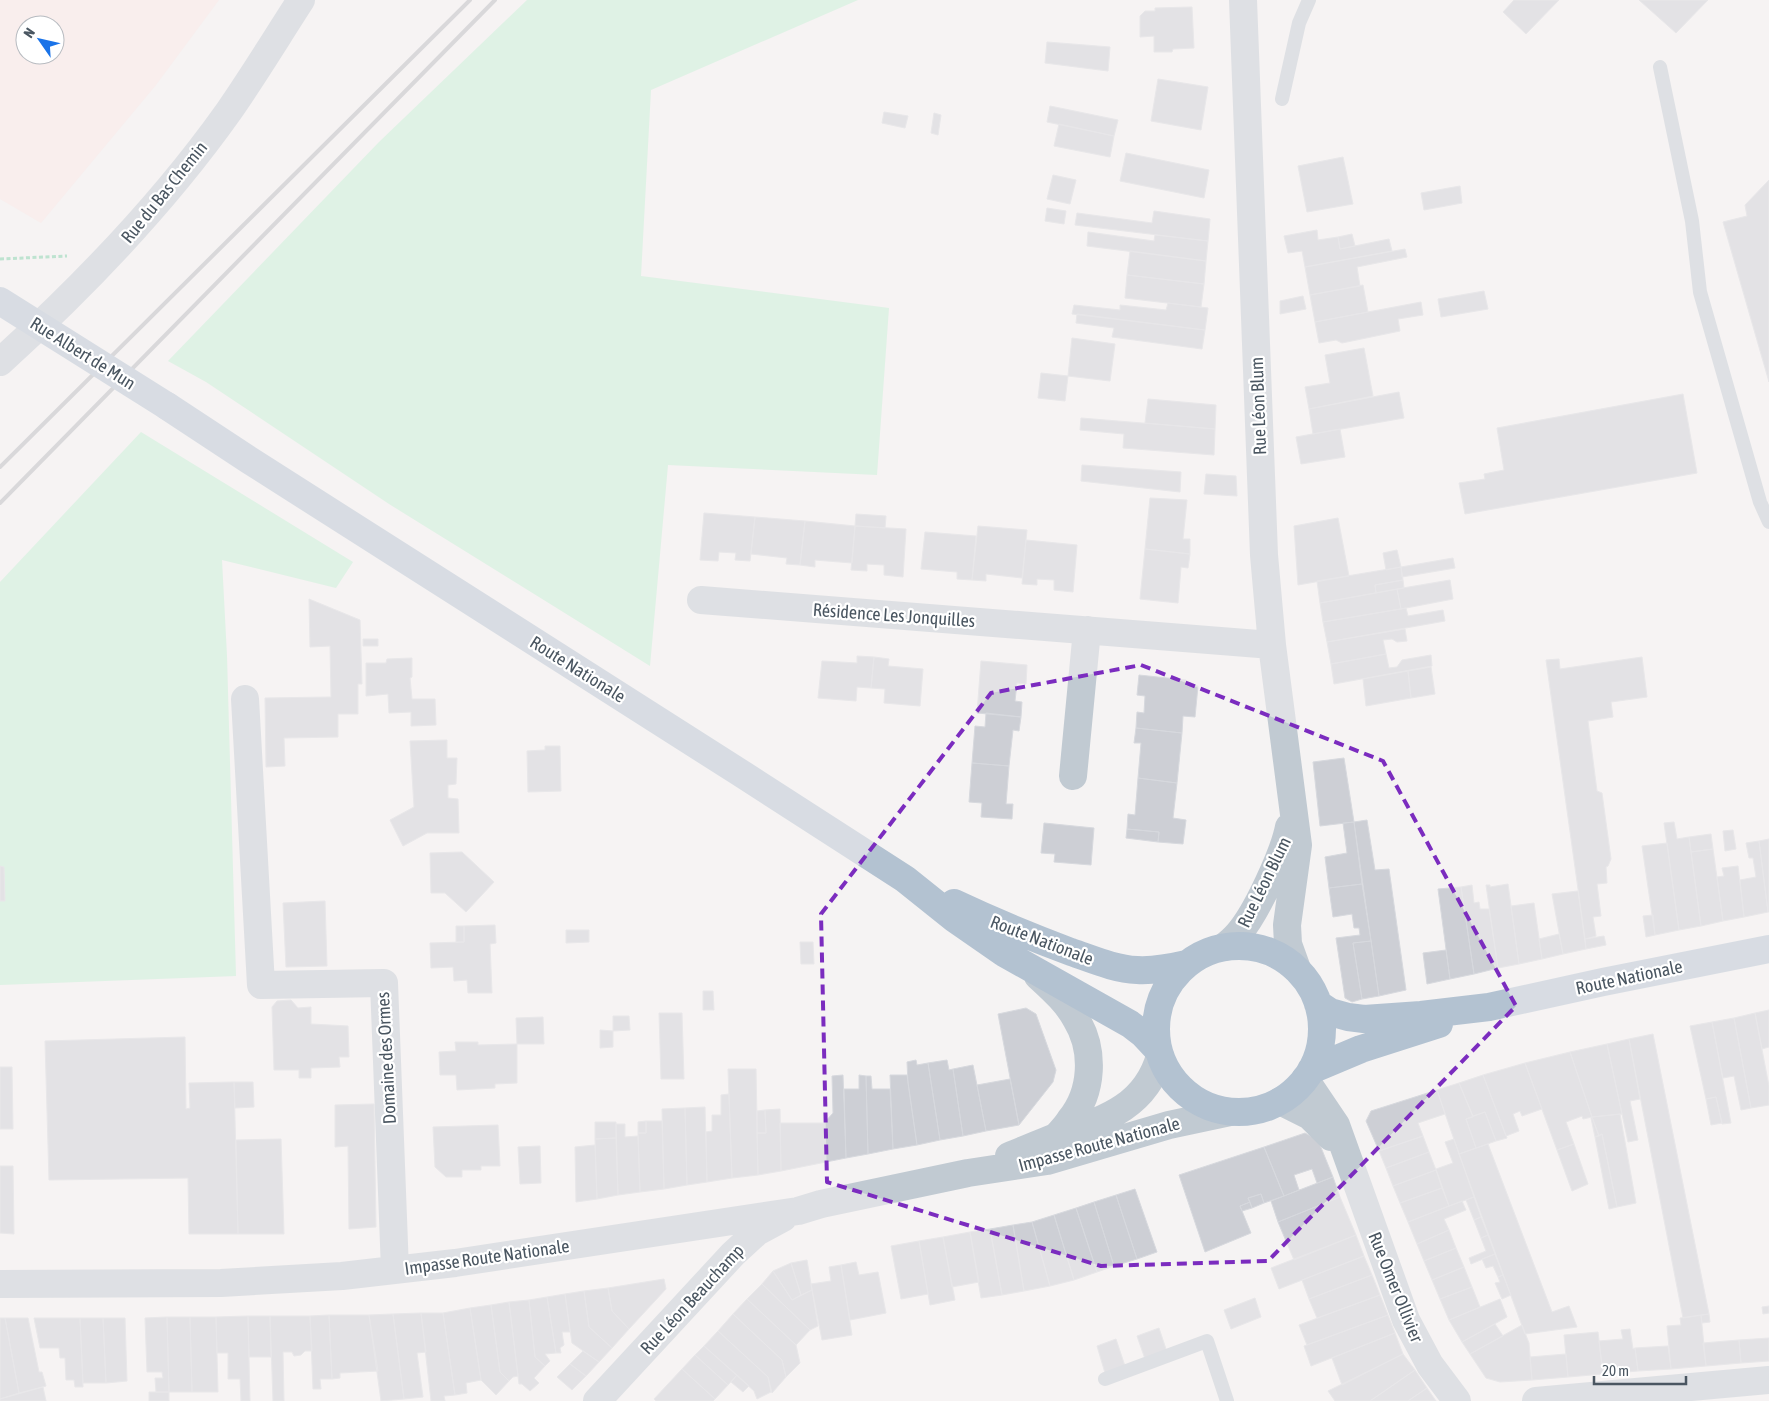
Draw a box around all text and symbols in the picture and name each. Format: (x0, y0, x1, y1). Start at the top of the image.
north arrow (15, 15, 65, 65)
text: N (20, 25, 38, 41)
street label: Rue du Bas Chemin (117, 137, 211, 247)
street label: Rue Albert de Mun (27, 312, 139, 394)
street label: Rue Léon Blum (1246, 357, 1270, 455)
street label: Résidence Les Jonquilles (812, 599, 976, 631)
street label: Route Nationale (526, 631, 630, 707)
street label: Rue Léon Blum (1233, 833, 1295, 931)
street label: Route Nationale (988, 911, 1096, 969)
street label: Route Nationale (1574, 955, 1684, 999)
street label: Domaine des Ormes (372, 991, 400, 1125)
street label: Impasse Route Nationale (1016, 1112, 1182, 1176)
street label: Rue Omer Ollivier (1364, 1229, 1428, 1346)
street label: Impasse Route Nationale (403, 1235, 571, 1279)
street label: Rue Léon Beauchamp (636, 1240, 748, 1358)
scale bar (1594, 1354, 1686, 1386)
text: 20 m (1602, 1362, 1629, 1379)

